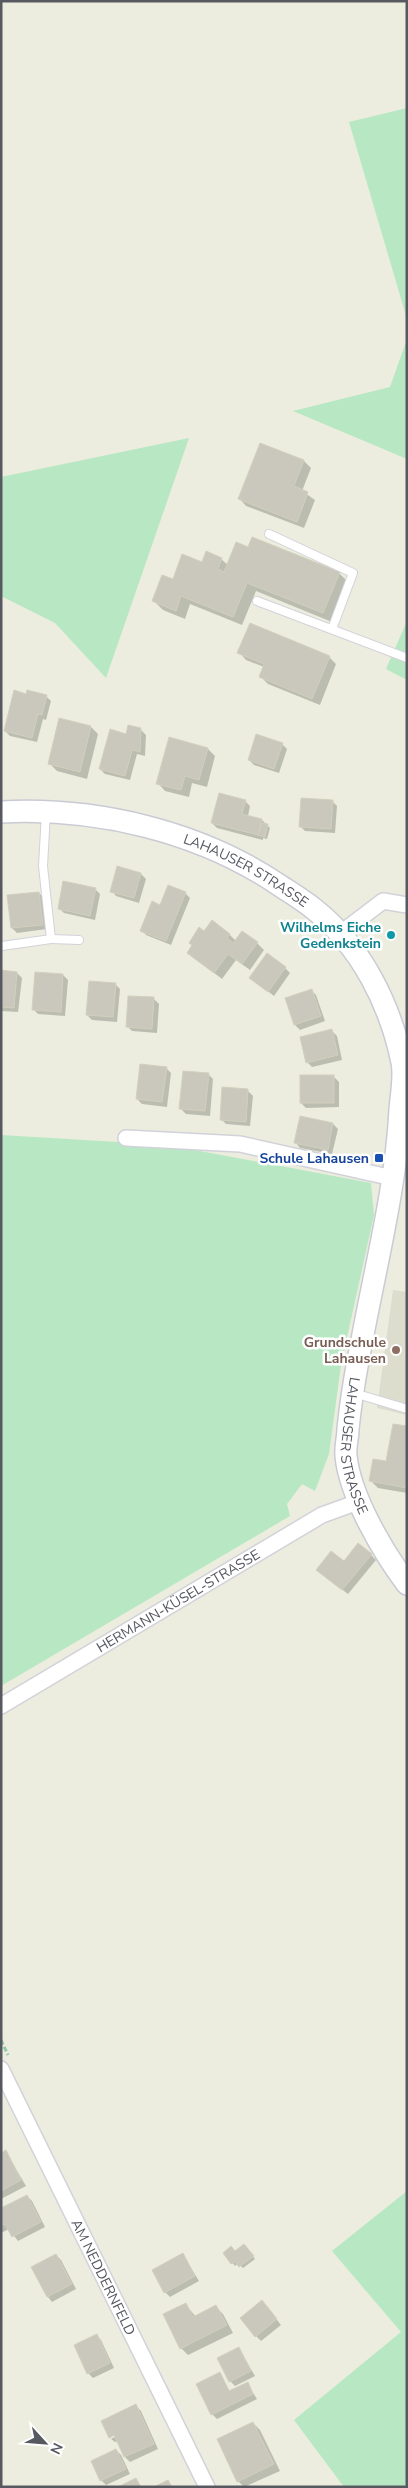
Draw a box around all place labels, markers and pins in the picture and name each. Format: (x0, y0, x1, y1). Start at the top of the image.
place label: Wilhelms Eiche Gedenkstein (280, 918, 381, 953)
marker: Wilhelms Eiche Gedenkstein (385, 929, 397, 941)
place label: Schule Lahausen (259, 1149, 369, 1168)
marker: Schule Lahausen (373, 1152, 385, 1164)
place label: Grundschule Lahausen (304, 1333, 386, 1368)
marker: Grundschule Lahausen (390, 1344, 402, 1356)

